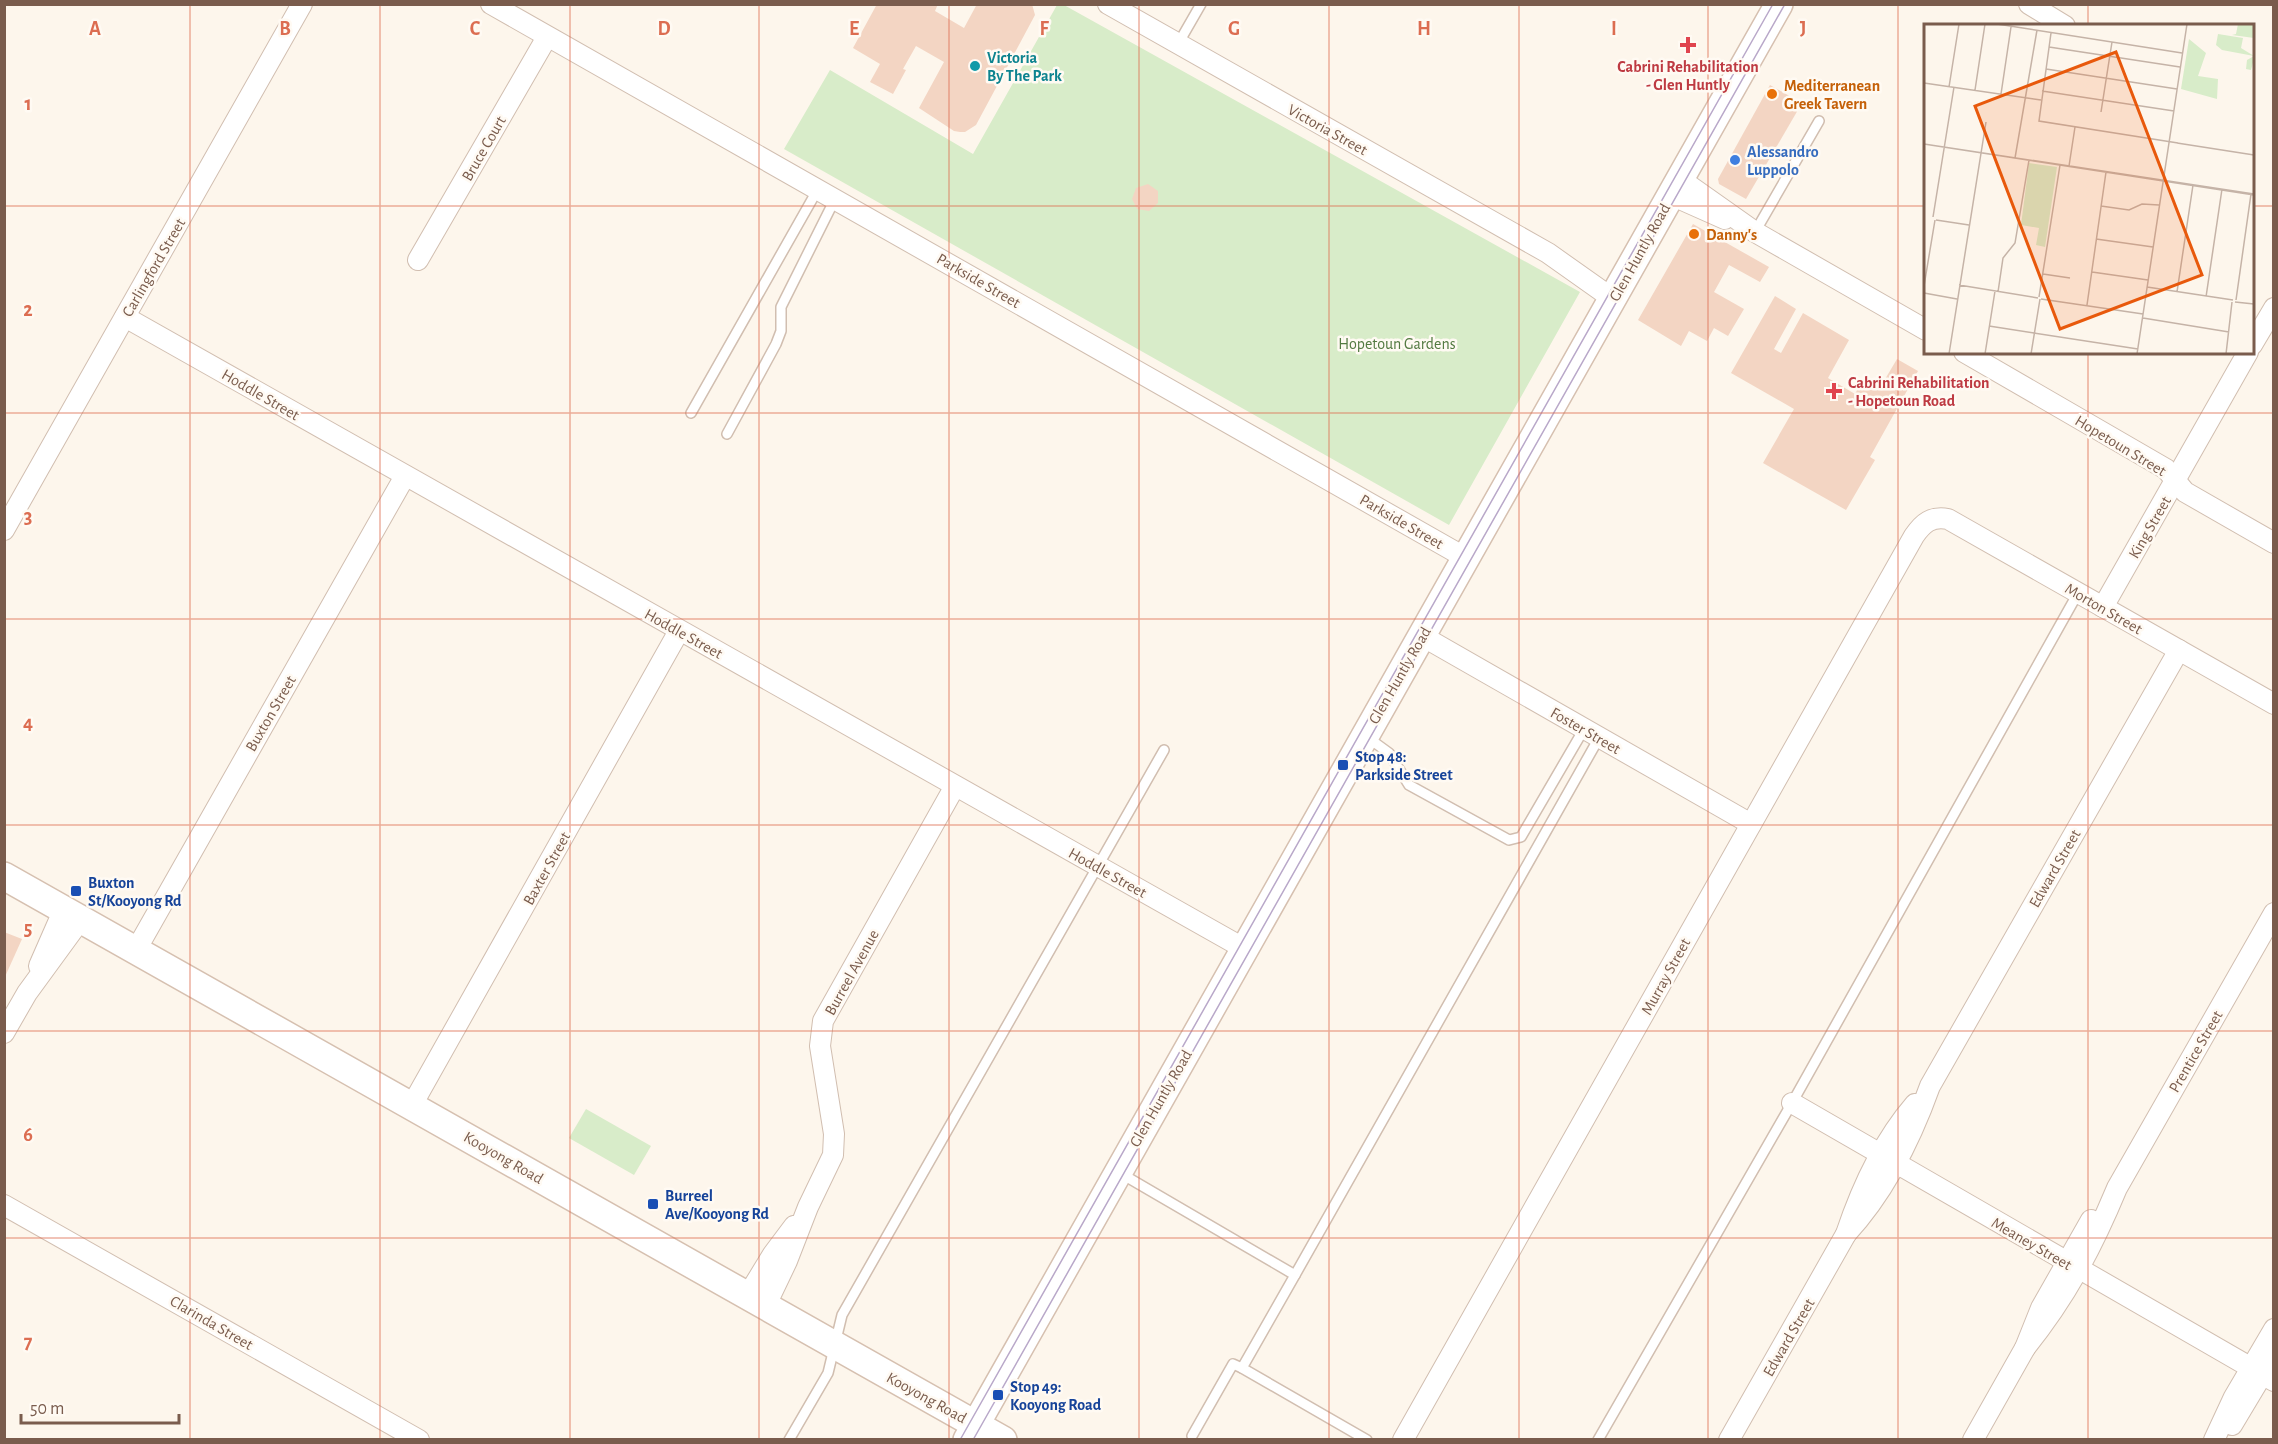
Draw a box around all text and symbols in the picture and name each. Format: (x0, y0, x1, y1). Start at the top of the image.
text: A (89, 19, 101, 39)
text: B (279, 19, 291, 39)
text: C (470, 19, 481, 39)
text: D (657, 19, 671, 39)
text: E (849, 19, 859, 39)
text: F (1039, 19, 1049, 39)
text: G (1228, 19, 1240, 39)
text: H (1417, 19, 1431, 39)
text: I (1611, 19, 1617, 39)
text: J (1800, 19, 1806, 39)
inset map (1924, 24, 2254, 354)
marker: Cabrini Rehabilitation - Glen Huntly (1679, 36, 1697, 54)
place label: Victoria By The Park (987, 50, 1062, 85)
marker: Victoria By The Park (968, 59, 982, 73)
place label: Cabrini Rehabilitation - Glen Huntly (1617, 59, 1759, 94)
place label: Mediterranean Greek Tavern (1784, 78, 1880, 112)
marker: Mediterranean Greek Tavern (1765, 87, 1779, 101)
text: 1 (24, 94, 32, 114)
street label: Victoria Street (1285, 101, 1370, 158)
street label: Bruce Court (459, 113, 509, 184)
place label: Alessandro Luppolo (1747, 144, 1819, 178)
marker: Alessandro Luppolo (1728, 153, 1742, 167)
street label: Glen Huntly Road (1606, 201, 1674, 305)
street label: Carlingford Street (119, 216, 188, 319)
marker: Danny's (1687, 227, 1701, 241)
place label: Danny's (1706, 227, 1757, 244)
street label: Parkside Street (934, 251, 1023, 311)
text: 2 (23, 300, 33, 320)
park label: Hopetoun Gardens (1338, 336, 1456, 352)
street label: Hoddle Street (219, 366, 302, 423)
place label: Cabrini Rehabilitation - Hopetoun Road (1848, 375, 1990, 409)
marker: Cabrini Rehabilitation - Hopetoun Road (1825, 382, 1843, 400)
street label: Hopetoun Street (2072, 412, 2169, 479)
street label: Parkside Street (1357, 492, 1446, 552)
street label: King Street (2126, 494, 2174, 561)
text: 3 (24, 507, 32, 527)
street label: Morton Street (2062, 580, 2145, 637)
street label: Hoddle Street (642, 606, 725, 662)
street label: Glen Huntly Road (1366, 624, 1435, 727)
street label: Buxton Street (243, 673, 299, 754)
street label: Foster Street (1548, 704, 1623, 757)
text: 4 (23, 713, 33, 733)
place label: Stop 48: Parkside Street (1355, 749, 1453, 783)
marker: Stop 48: Parkside Street (1336, 758, 1350, 772)
street label: Edward Street (2026, 827, 2084, 910)
street label: Baxter Street (520, 829, 573, 908)
street label: Hoddle Street (1066, 845, 1149, 901)
place label: Buxton St/Kooyong Rd (88, 875, 182, 910)
marker: Buxton St/Kooyong Rd (69, 884, 83, 898)
text: 5 (24, 919, 32, 939)
street label: Burreel Avenue (822, 927, 882, 1018)
street label: Murray Street (1638, 936, 1694, 1018)
street label: Prentice Street (2166, 1008, 2226, 1095)
street label: Glen Huntly Road (1127, 1047, 1196, 1150)
text: 6 (23, 1125, 33, 1145)
street label: Kooyong Road (461, 1129, 546, 1188)
place label: Burreel Ave/Kooyong Rd (665, 1188, 769, 1223)
marker: Burreel Ave/Kooyong Rd (646, 1197, 660, 1211)
street label: Meaney Street (1988, 1215, 2074, 1274)
street label: Clarinda Street (167, 1293, 256, 1353)
street label: Edward Street (1760, 1296, 1818, 1379)
text: 7 (24, 1332, 33, 1352)
street label: Kooyong Road (883, 1369, 969, 1427)
place label: Stop 49: Kooyong Road (1010, 1379, 1102, 1414)
scale bar (21, 1387, 178, 1425)
marker: Stop 49: Kooyong Road (991, 1388, 1005, 1402)
text: 50 m (30, 1400, 64, 1418)

